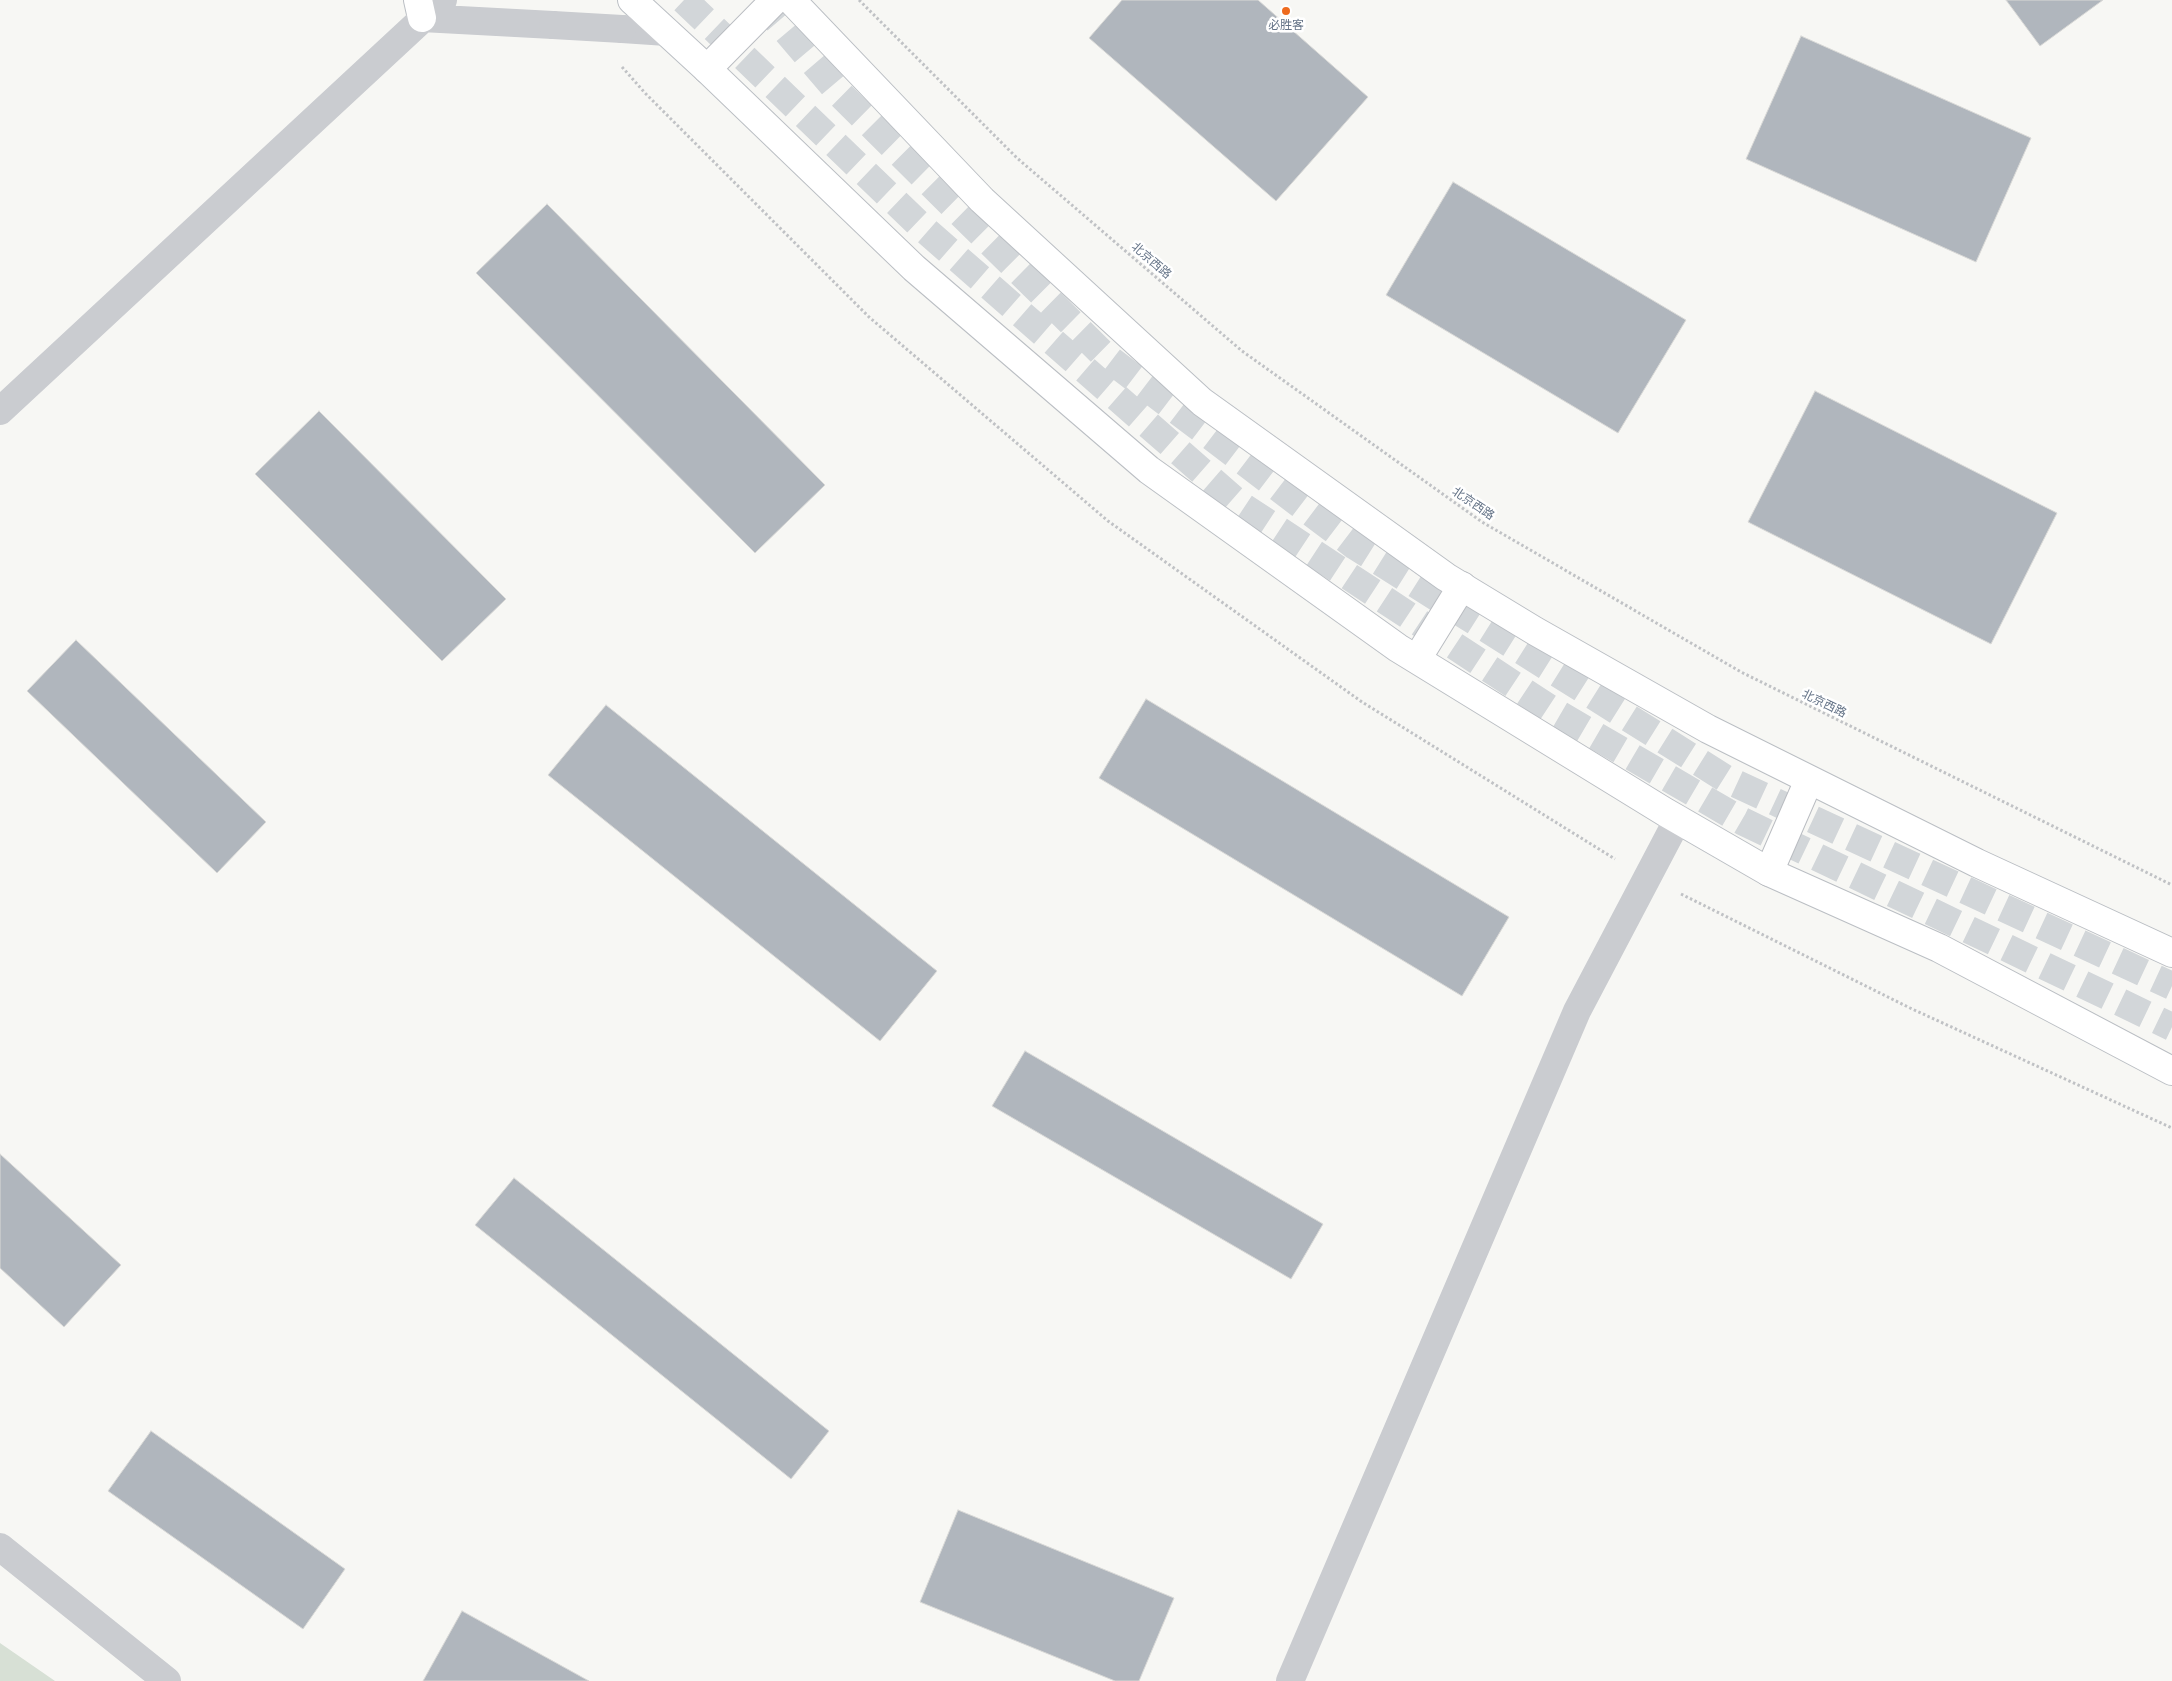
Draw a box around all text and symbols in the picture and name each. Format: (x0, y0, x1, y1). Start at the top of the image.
marker: 必胜客 (1280, 5, 1292, 17)
place label: 必胜客 (1268, 19, 1304, 33)
street label: 北京西路 (1128, 240, 1174, 282)
street label: 北京西路 (1449, 485, 1497, 523)
street label: 北京西路 (1799, 687, 1849, 721)

